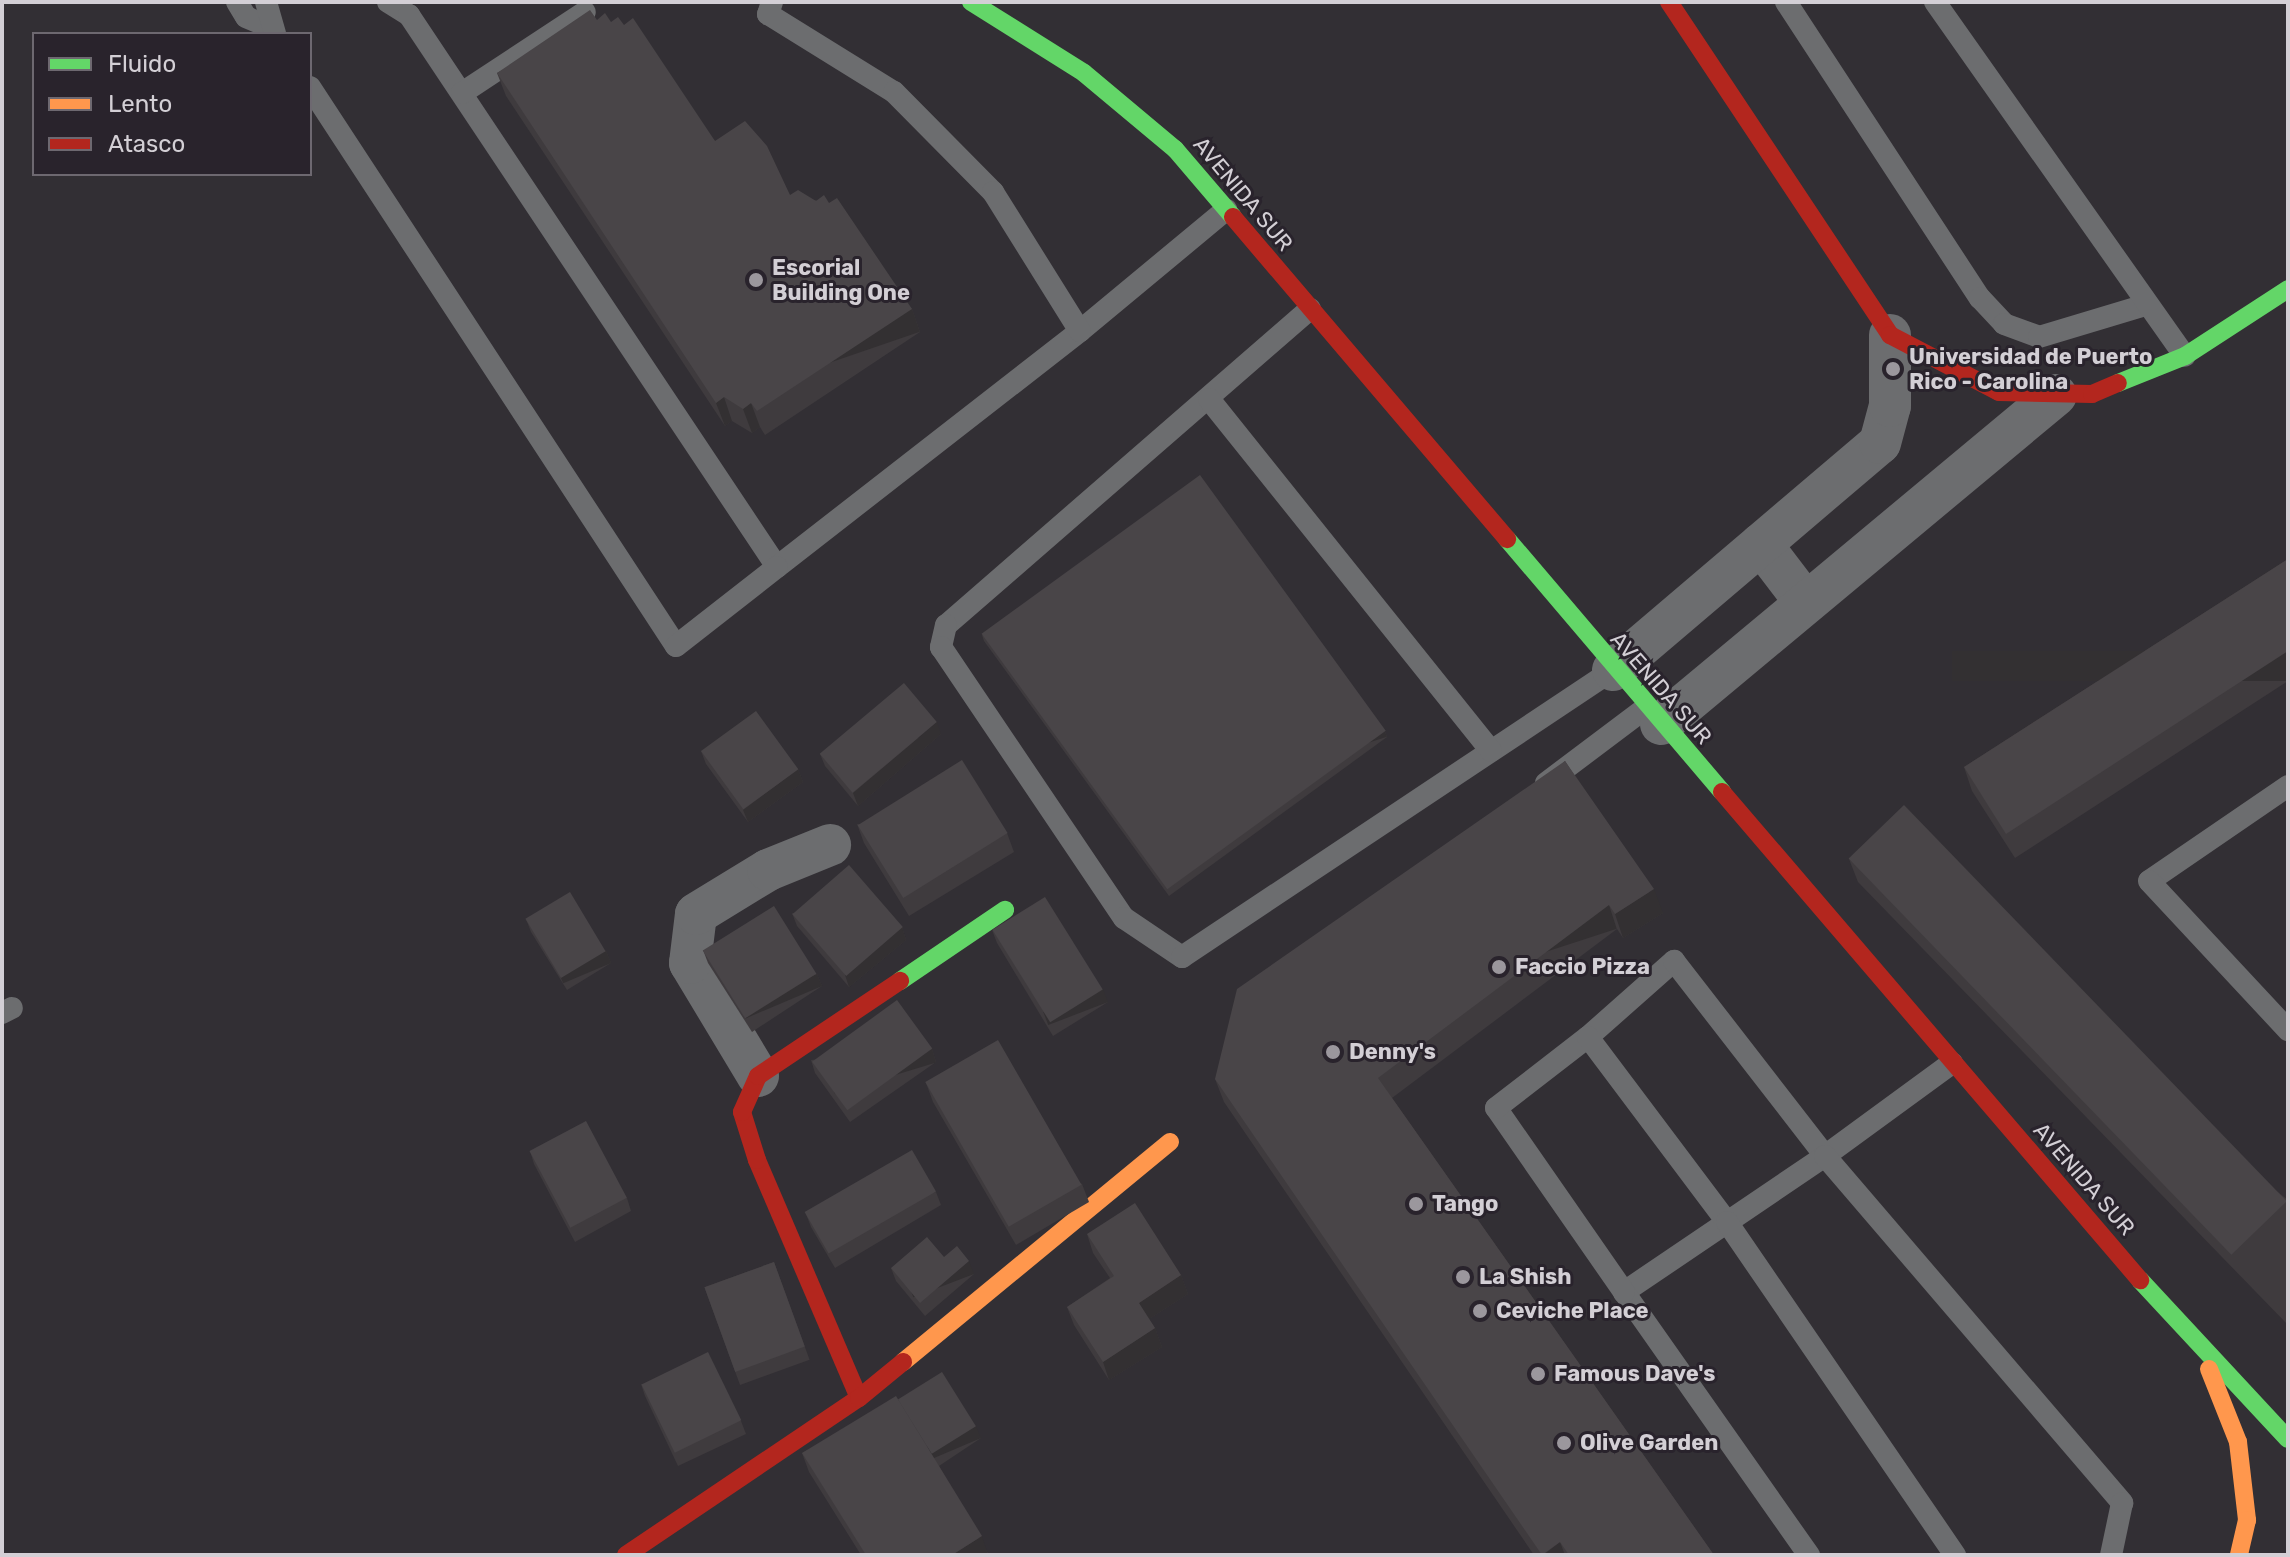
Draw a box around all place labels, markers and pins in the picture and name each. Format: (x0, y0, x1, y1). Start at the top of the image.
place label: Escorial Building One (772, 254, 910, 306)
marker: Escorial Building One (747, 271, 765, 289)
place label: Universidad de Puerto Rico - Carolina (1909, 343, 2152, 394)
marker: Universidad de Puerto Rico - Carolina (1884, 360, 1902, 378)
place label: Faccio Pizza (1515, 954, 1650, 980)
marker: Faccio Pizza (1490, 958, 1508, 976)
place label: Denny's (1349, 1039, 1436, 1065)
marker: Denny's (1324, 1043, 1342, 1061)
place label: Tango (1432, 1191, 1498, 1217)
marker: Tango (1407, 1195, 1425, 1213)
place label: La Shish (1479, 1264, 1571, 1290)
marker: La Shish (1454, 1268, 1472, 1286)
place label: Ceviche Place (1496, 1298, 1649, 1324)
marker: Ceviche Place (1471, 1302, 1489, 1320)
place label: Famous Dave's (1554, 1361, 1715, 1387)
marker: Famous Dave's (1529, 1365, 1547, 1383)
place label: Olive Garden (1580, 1430, 1718, 1456)
marker: Olive Garden (1555, 1434, 1573, 1452)

